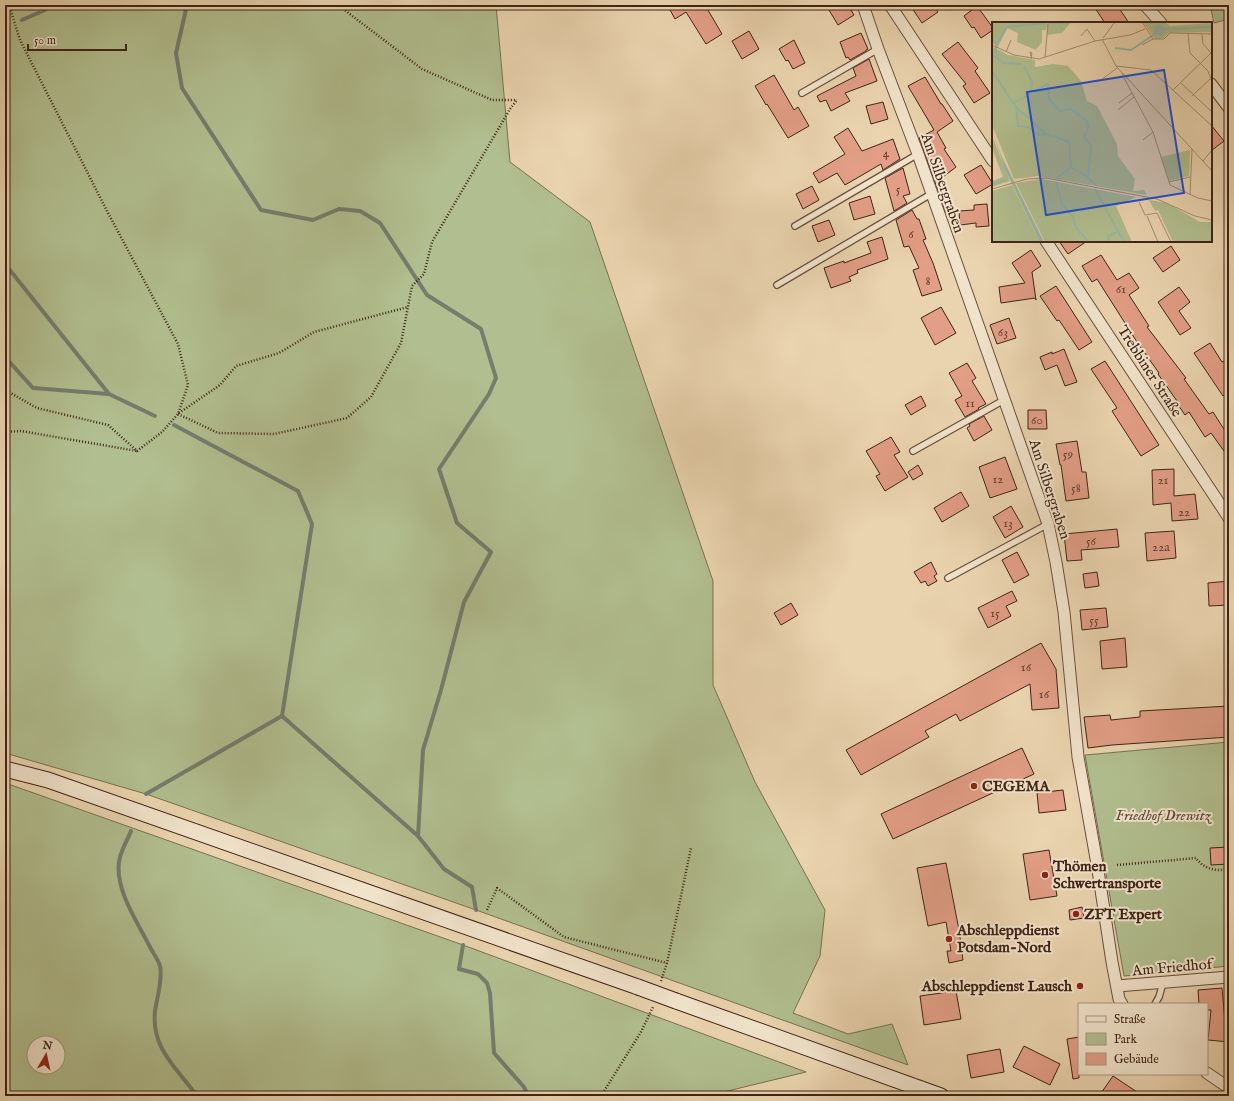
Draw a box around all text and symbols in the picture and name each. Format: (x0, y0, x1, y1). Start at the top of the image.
inset map (992, 22, 1212, 242)
scale bar (28, 26, 126, 52)
text: 50 m (34, 33, 56, 48)
street label: Am Silbergraben (916, 130, 968, 236)
house number: 4 (883, 145, 890, 162)
house number: 5 (896, 181, 901, 198)
house number: 6 (908, 226, 914, 243)
house number: 8 (925, 273, 931, 290)
house number: 61 (1116, 281, 1126, 298)
street label: Trebbiner Straße (1113, 322, 1186, 421)
house number: 63 (998, 324, 1008, 341)
house number: 11 (965, 395, 975, 412)
house number: 60 (1031, 412, 1043, 429)
street label: Am Silbergraben (1024, 436, 1075, 542)
house number: 59 (1063, 446, 1074, 463)
house number: 12 (993, 471, 1003, 488)
house number: 21 (1158, 472, 1169, 489)
house number: 58 (1071, 480, 1081, 497)
house number: 22 (1178, 504, 1190, 521)
house number: 13 (1003, 515, 1013, 532)
house number: 56 (1086, 533, 1097, 550)
house number: 22a (1152, 539, 1170, 556)
house number: 15 (990, 605, 1000, 622)
house number: 55 (1089, 612, 1099, 629)
house number: 16 (1021, 659, 1032, 676)
house number: 16 (1039, 686, 1050, 703)
place label: CEGEMA (982, 777, 1051, 796)
marker: CEGEMA (969, 781, 979, 791)
park label: Friedhof Drewitz (1116, 806, 1212, 825)
place label: Thömen Schwertransporte (1052, 857, 1161, 893)
marker: Thömen Schwertransporte (1040, 870, 1050, 880)
place label: ZFT Expert (1084, 905, 1163, 924)
marker: ZFT Expert (1071, 909, 1081, 919)
place label: Abschleppdienst Potsdam-Nord (956, 921, 1060, 957)
marker: Abschleppdienst Potsdam-Nord (944, 934, 954, 944)
street label: Am Friedhof (1130, 954, 1215, 981)
place label: Abschleppdienst Lausch (921, 977, 1073, 996)
marker: Abschleppdienst Lausch (1075, 981, 1085, 991)
legend (1078, 1003, 1208, 1075)
text: Straße (1114, 1012, 1146, 1027)
text: Park (1114, 1032, 1137, 1047)
north arrow (26, 1035, 66, 1075)
text: N (41, 1038, 54, 1054)
text: Gebäude (1114, 1052, 1159, 1067)

